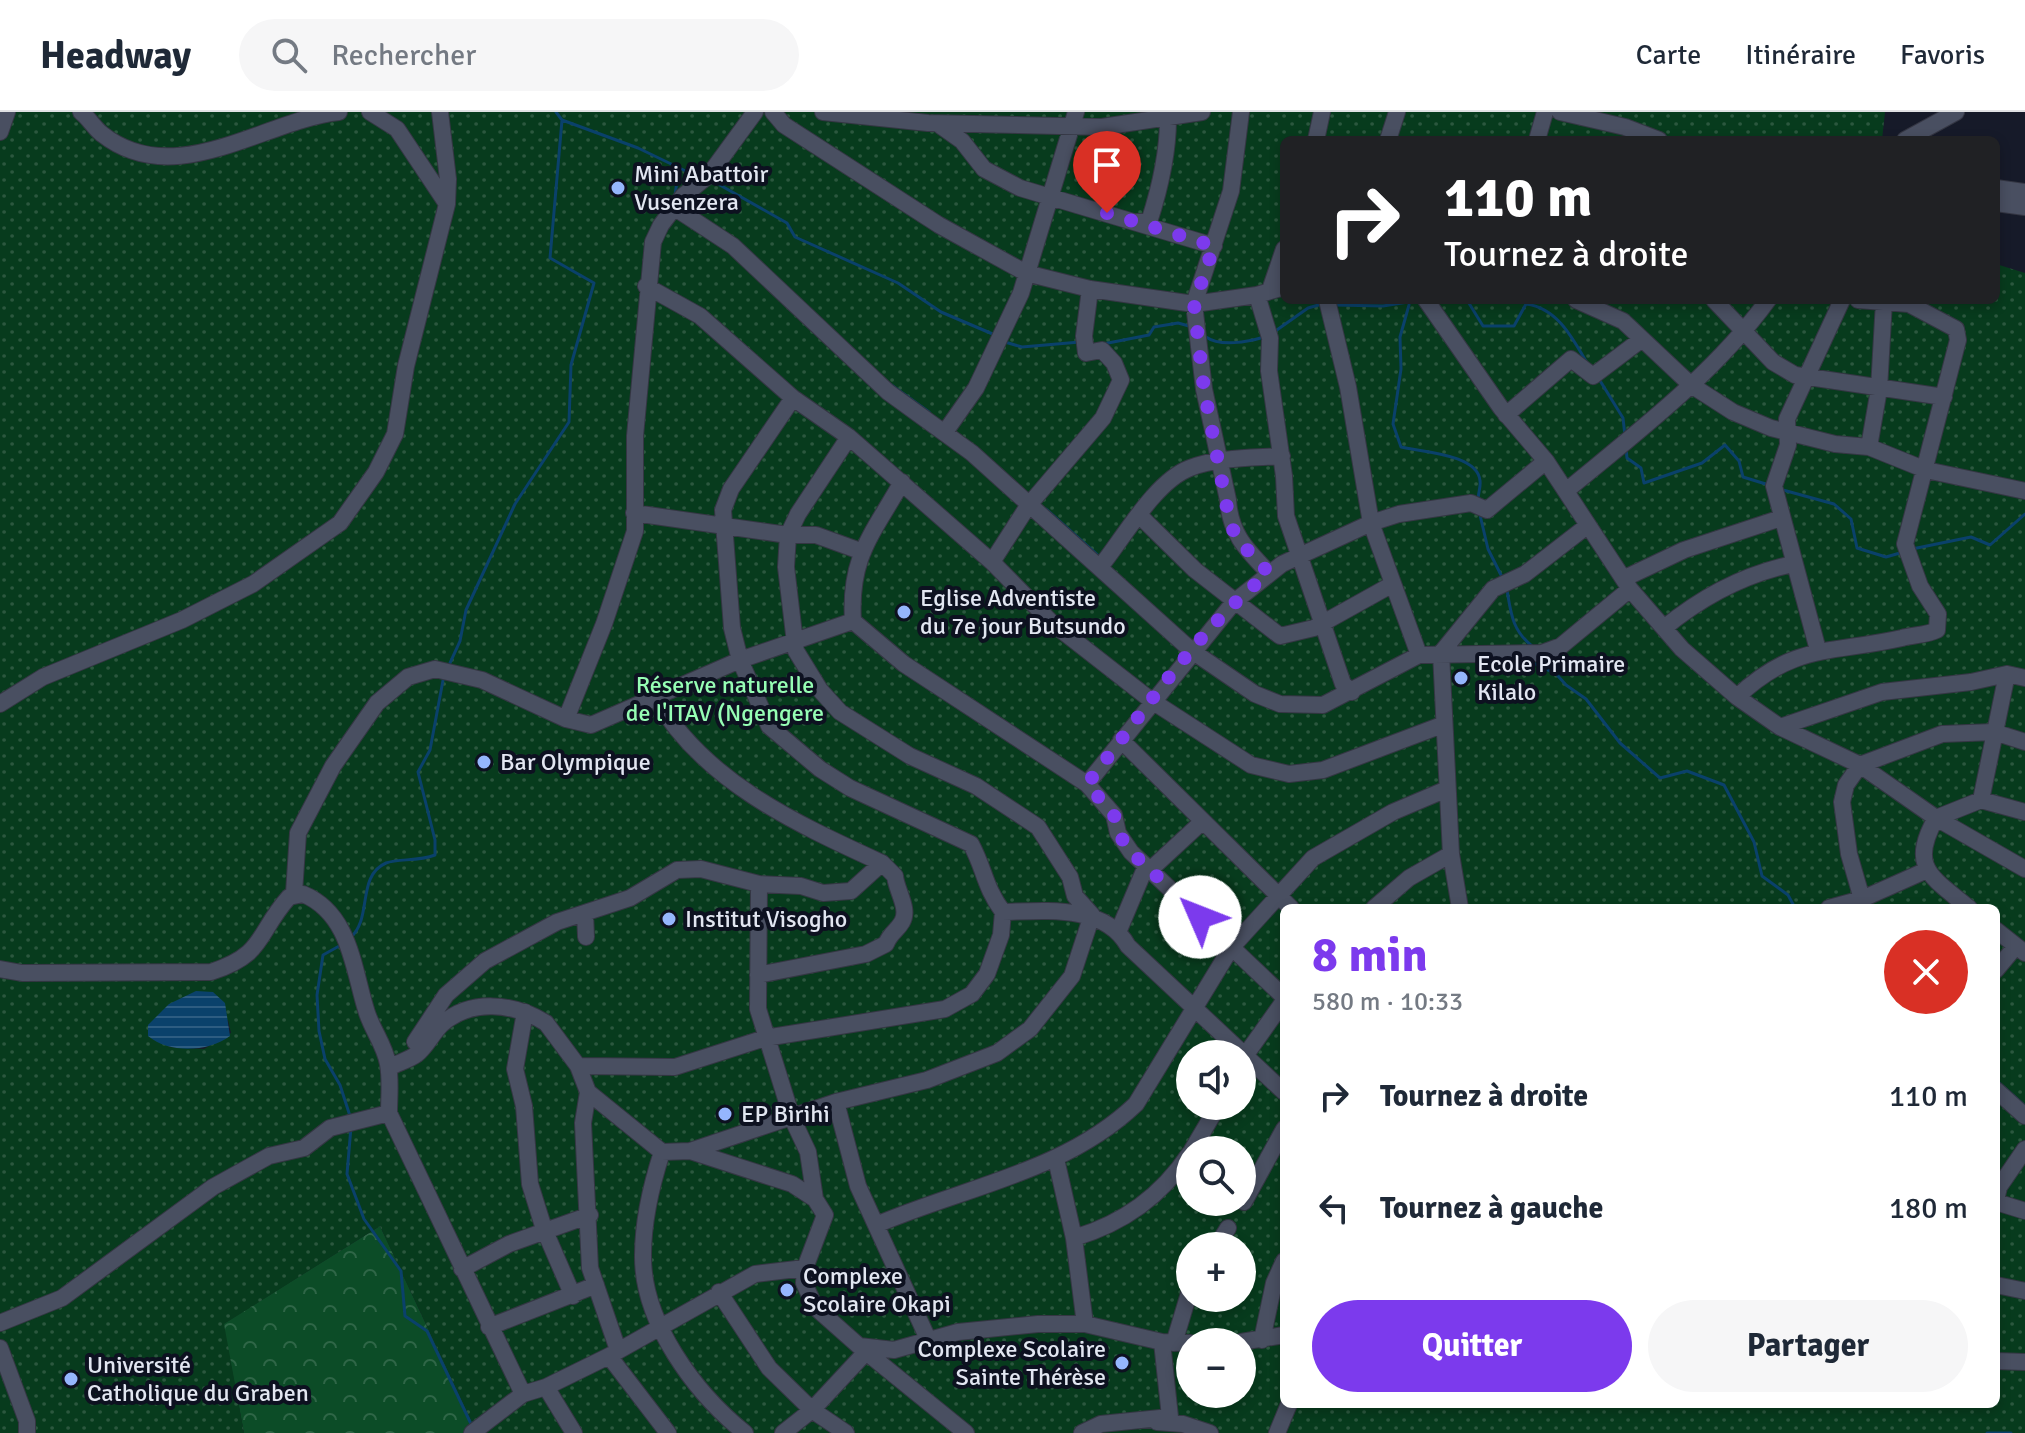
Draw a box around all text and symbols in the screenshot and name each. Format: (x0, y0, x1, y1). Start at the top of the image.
search box (239, 19, 799, 91)
text: Headway (40, 32, 191, 79)
icon: search (267, 33, 311, 77)
text: Rechercher (331, 37, 476, 74)
text: Carte (1636, 38, 1701, 72)
text: Itinéraire (1745, 38, 1856, 72)
text: Favoris (1900, 38, 1985, 72)
pin (1073, 131, 1141, 213)
icon: arrive (1085, 143, 1129, 187)
place label: Mini Abattoir Vusenzera (634, 159, 769, 217)
text: 110 m (1444, 163, 1592, 232)
icon: right (1312, 168, 1416, 272)
marker: Mini Abattoir Vusenzera (609, 179, 627, 197)
text: Tournez à droite (1444, 232, 1688, 277)
place label: Eglise Adventiste du 7e jour Butsundo (920, 583, 1126, 641)
marker: Eglise Adventiste du 7e jour Butsundo (895, 603, 913, 621)
place label: Ecole Primaire Kilalo (1477, 649, 1625, 707)
marker: Ecole Primaire Kilalo (1452, 669, 1470, 687)
park label: Réserve naturelle de l'ITAV (Ngengere (626, 670, 824, 728)
place label: Bar Olympique (500, 747, 651, 777)
marker: Bar Olympique (475, 753, 493, 771)
position arrow (1158, 875, 1242, 959)
place label: Institut Visogho (685, 904, 847, 934)
marker: Institut Visogho (660, 910, 678, 928)
text: 8 min (1312, 926, 1428, 985)
button: close (1884, 930, 1968, 1014)
text: 580 m · 10:33 (1312, 986, 1463, 1018)
map controls (1176, 1040, 1256, 1408)
button: sound (1176, 1040, 1256, 1120)
icon: right (1312, 1074, 1356, 1118)
text: Tournez à droite (1380, 1078, 1588, 1115)
text: 110 m (1889, 1078, 1968, 1115)
place label: EP Birihi (741, 1099, 830, 1129)
marker: EP Birihi (716, 1105, 734, 1123)
button: search (1176, 1136, 1256, 1216)
icon: left (1312, 1186, 1356, 1230)
text: Tournez à gauche (1380, 1190, 1603, 1227)
text: 180 m (1889, 1190, 1968, 1227)
button: + (1176, 1232, 1256, 1312)
place label: Complexe Scolaire Okapi (803, 1261, 951, 1319)
marker: Complexe Scolaire Okapi (778, 1281, 796, 1299)
button: Quitter (1312, 1300, 1632, 1392)
button: Partager (1648, 1300, 1968, 1392)
button: − (1176, 1328, 1256, 1408)
place label: Complexe Scolaire Sainte Thérèse (917, 1334, 1106, 1392)
place label: Université Catholique du Graben (87, 1350, 309, 1408)
marker: Complexe Scolaire Sainte Thérèse (1113, 1354, 1131, 1372)
marker: Université Catholique du Graben (62, 1370, 80, 1388)

